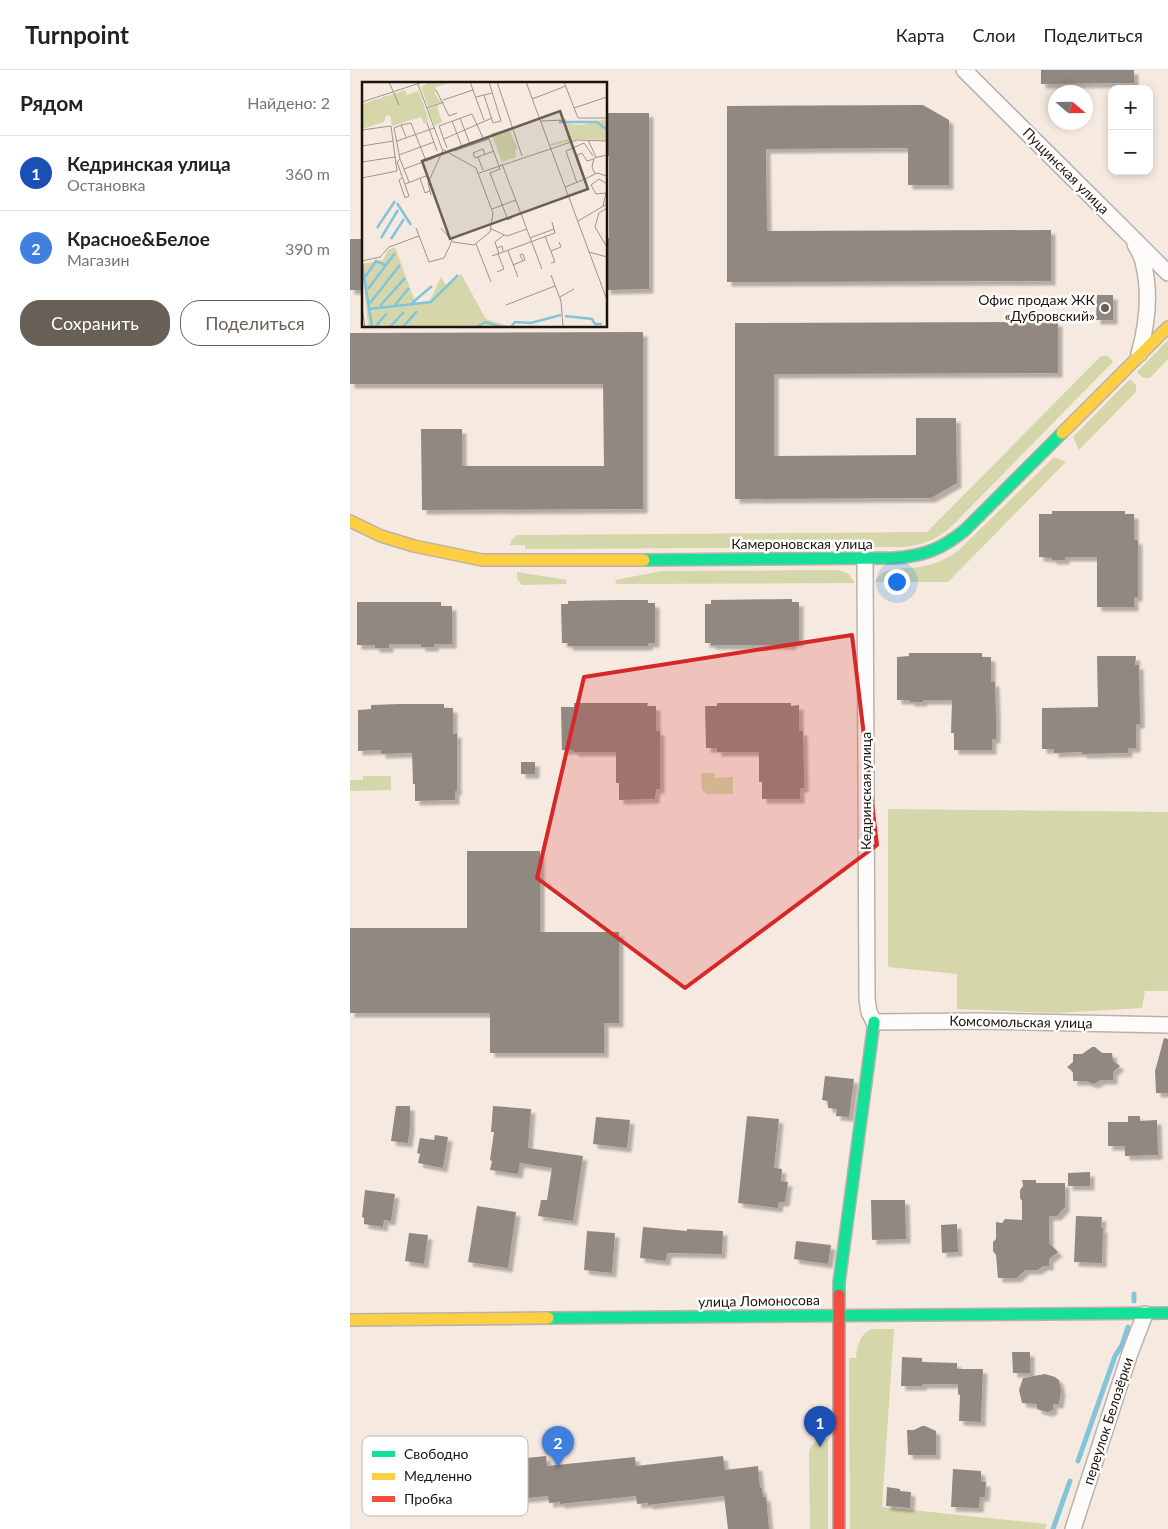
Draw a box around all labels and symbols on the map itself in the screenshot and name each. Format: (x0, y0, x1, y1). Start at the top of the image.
inset map (362, 82, 608, 328)
north arrow (1048, 85, 1093, 130)
street label: Пущинская улица (1020, 124, 1113, 217)
place label: Офис продаж ЖК «Дубровский» (978, 291, 1096, 324)
marker: Офис продаж ЖК «Дубровский» (1099, 302, 1111, 314)
street label: Камероновская улица (731, 535, 873, 552)
your location (884, 569, 910, 595)
street label: Кедринская улица (857, 732, 874, 850)
street label: Комсомольская улица (949, 1012, 1093, 1031)
street label: улица Ломоносова (698, 1291, 820, 1310)
street label: переулок Белозёрки (1079, 1355, 1136, 1487)
pin: 1 (804, 1406, 836, 1447)
pin: 2 (542, 1426, 574, 1467)
legend (362, 1436, 528, 1516)
text: Свободно (404, 1445, 469, 1462)
text: Медленно (404, 1467, 472, 1484)
text: Пробка (404, 1490, 452, 1507)

